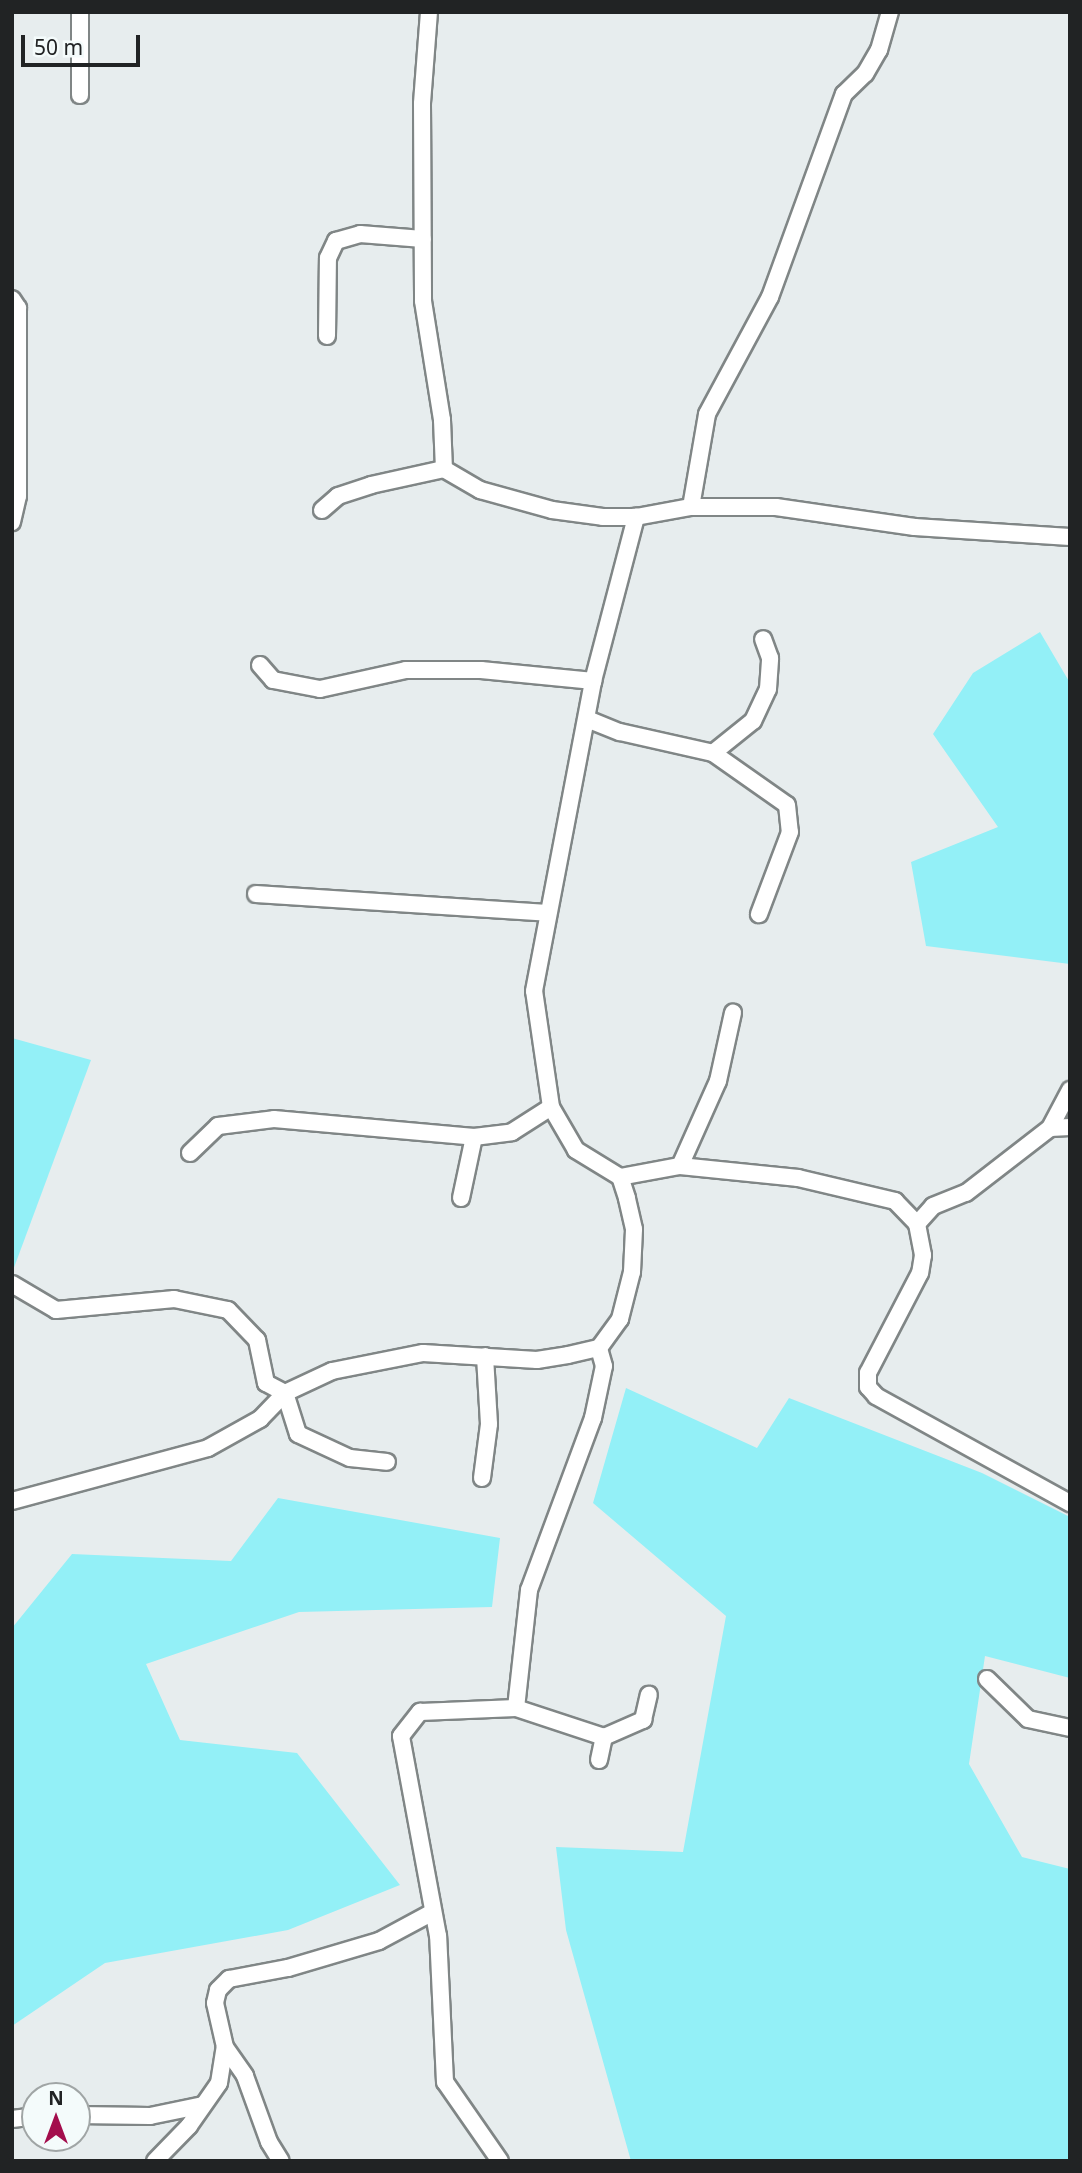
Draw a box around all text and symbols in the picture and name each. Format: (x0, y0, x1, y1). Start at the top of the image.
scale bar (24, 21, 144, 65)
text: 50 m (34, 33, 83, 61)
north arrow (21, 2082, 91, 2152)
text: N (48, 2085, 64, 2111)

